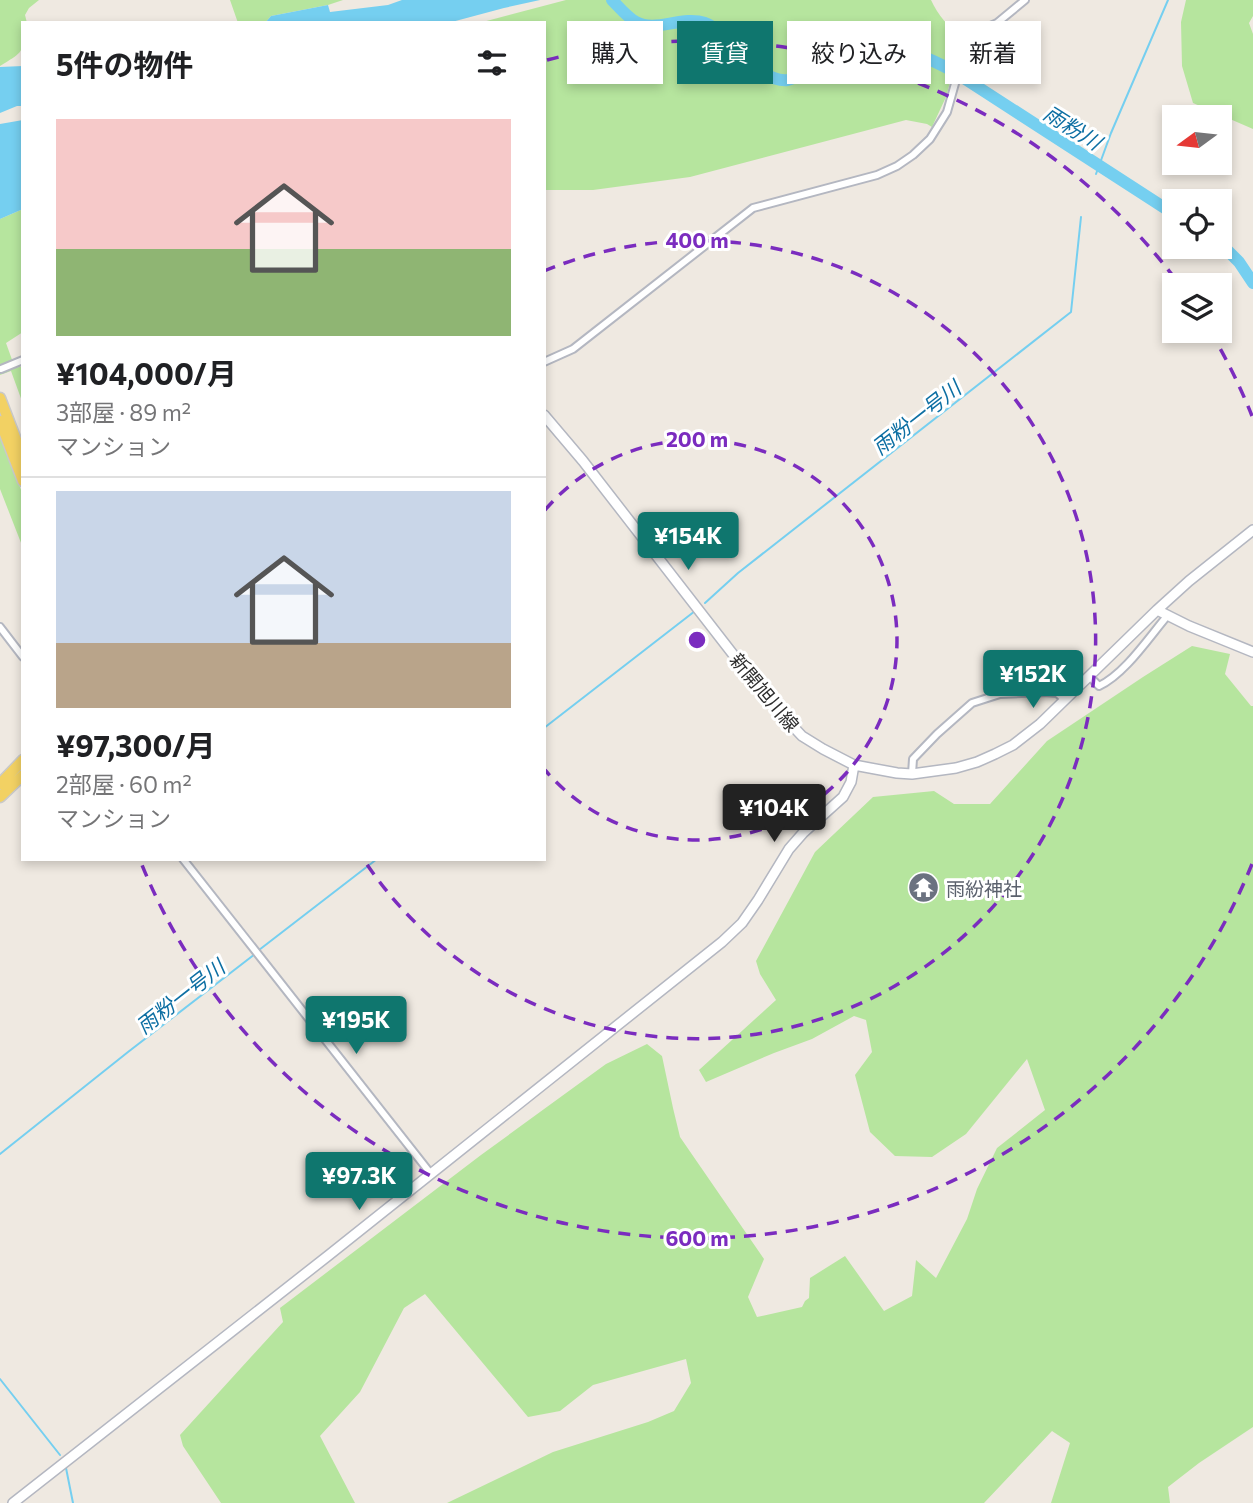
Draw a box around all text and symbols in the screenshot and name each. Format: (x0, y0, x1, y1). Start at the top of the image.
chip: 購入 (567, 21, 663, 84)
chip: 賃貸 (677, 21, 773, 84)
chip: 絞り込み (787, 21, 931, 84)
chip: 新着 (945, 21, 1041, 84)
icon: filters (473, 44, 511, 82)
text: 5件の物件 (56, 45, 194, 82)
water label: 雨粉川 (1040, 100, 1108, 155)
north arrow (1162, 105, 1232, 175)
map controls (1162, 105, 1232, 343)
icon: home (221, 165, 347, 291)
button: locate (1162, 189, 1232, 259)
text: 400 m (665, 227, 729, 252)
button: layers (1162, 273, 1232, 343)
text: ¥104,000/月 (56, 354, 237, 391)
water label: 雨粉一号川 (867, 374, 967, 459)
text: 3部屋 · 89 m² (56, 398, 191, 426)
text: 200 m (666, 426, 728, 451)
text: マンション (56, 432, 171, 460)
pin: ¥154K (639, 512, 737, 572)
text: ¥154K (654, 521, 722, 549)
icon: home (221, 537, 347, 663)
centre of rings (685, 628, 709, 652)
street label: 新開旭川線 (726, 648, 804, 736)
pin: ¥152K (984, 650, 1082, 710)
text: ¥152K (999, 659, 1067, 687)
text: ¥97,300/月 (56, 726, 215, 763)
text: 2部屋 · 60 m² (56, 770, 192, 798)
pin: ¥104K (725, 784, 823, 844)
text: ¥104K (739, 793, 809, 821)
text: マンション (56, 804, 171, 832)
temple icon: 雨紛神社 (906, 871, 940, 905)
place label: 雨紛神社 (946, 877, 1022, 900)
water label: 雨粉一号川 (131, 953, 231, 1038)
pin: ¥195K (307, 996, 405, 1056)
text: ¥195K (322, 1005, 390, 1033)
pin: ¥97.3K (302, 1152, 416, 1212)
text: ¥97.3K (321, 1161, 397, 1189)
text: 600 m (665, 1225, 729, 1250)

